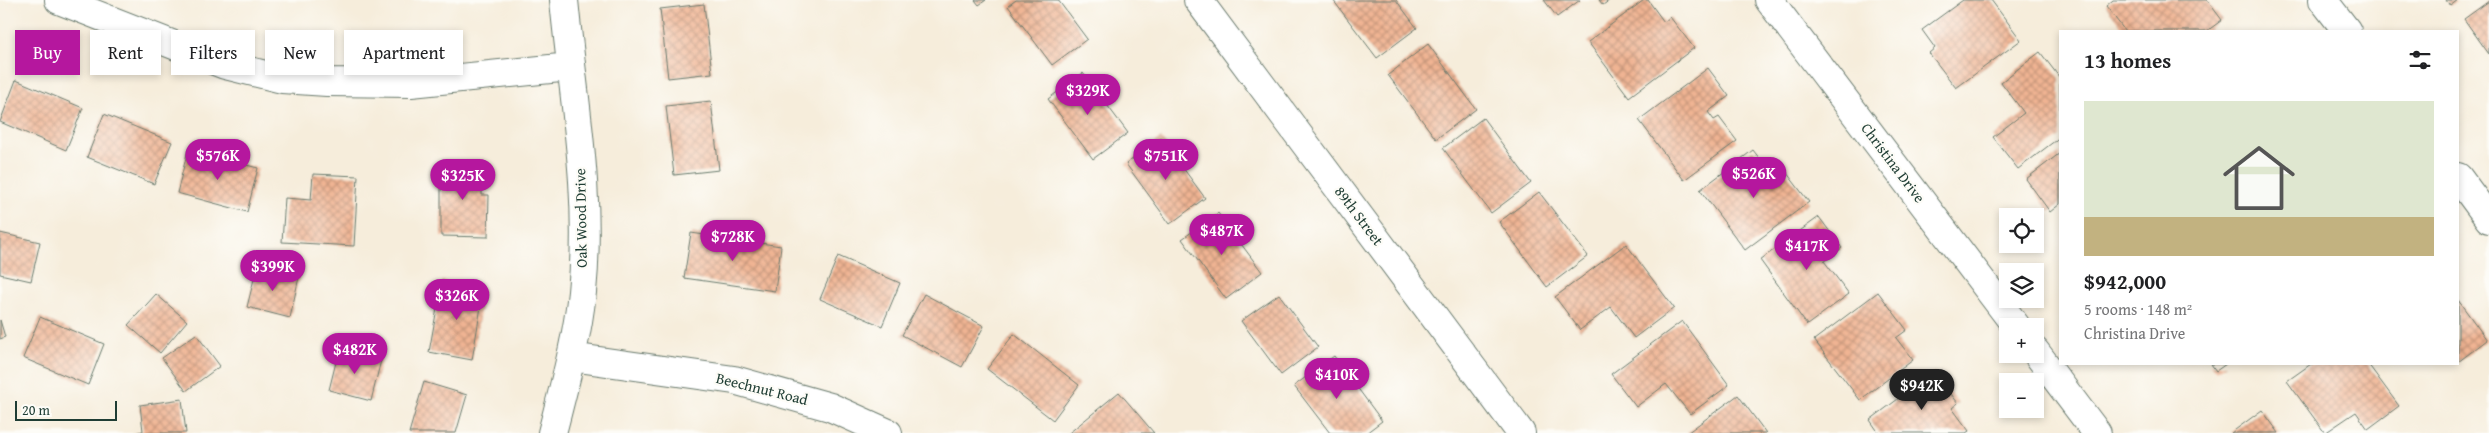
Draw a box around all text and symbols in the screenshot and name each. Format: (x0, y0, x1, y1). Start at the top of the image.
chip: Buy (15, 30, 80, 75)
chip: Rent (90, 30, 161, 75)
chip: Filters (171, 30, 255, 75)
chip: New (265, 30, 334, 75)
chip: Apartment (344, 30, 463, 75)
text: 13 homes (2084, 45, 2171, 76)
icon: filters (2406, 46, 2434, 74)
pin: $329K (1053, 74, 1123, 116)
text: $329K (1066, 78, 1110, 102)
street label: Christina Drive (1856, 118, 1930, 207)
icon: home (2214, 133, 2304, 223)
pin: $576K (183, 138, 253, 181)
pin: $751K (1131, 138, 1201, 181)
text: $576K (196, 143, 240, 167)
text: $751K (1144, 143, 1188, 167)
pin: $526K (1719, 156, 1789, 199)
pin: $325K (428, 158, 498, 201)
text: $526K (1732, 161, 1776, 185)
text: $325K (441, 163, 485, 187)
street label: Oak Wood Drive (569, 168, 592, 268)
street label: 89th Street (1330, 182, 1389, 250)
map controls (1999, 208, 2044, 418)
button: locate (1999, 208, 2044, 253)
pin: $487K (1187, 214, 1257, 256)
text: $487K (1200, 218, 1244, 242)
pin: $728K (698, 220, 768, 262)
text: $728K (711, 224, 755, 248)
pin: $417K (1772, 228, 1842, 271)
text: $417K (1785, 233, 1829, 257)
pin: $399K (238, 250, 308, 292)
text: $399K (251, 254, 295, 278)
button: layers (1999, 263, 2044, 308)
text: $942,000 (2084, 266, 2166, 297)
pin: $326K (422, 278, 492, 321)
text: $326K (435, 283, 479, 307)
text: 5 rooms · 148 m² (2084, 297, 2192, 321)
button: + (1999, 318, 2044, 363)
text: Christina Drive (2084, 321, 2185, 345)
pin: $482K (320, 332, 390, 375)
text: $482K (333, 337, 377, 361)
pin: $410K (1302, 358, 1372, 400)
text: $410K (1315, 362, 1359, 386)
street label: Beechnut Road (714, 367, 810, 410)
pin: $942K (1887, 368, 1957, 411)
text: $942K (1900, 373, 1944, 397)
button: − (1999, 373, 2044, 418)
scale bar (15, 398, 118, 421)
text: 20 m (22, 400, 50, 420)

